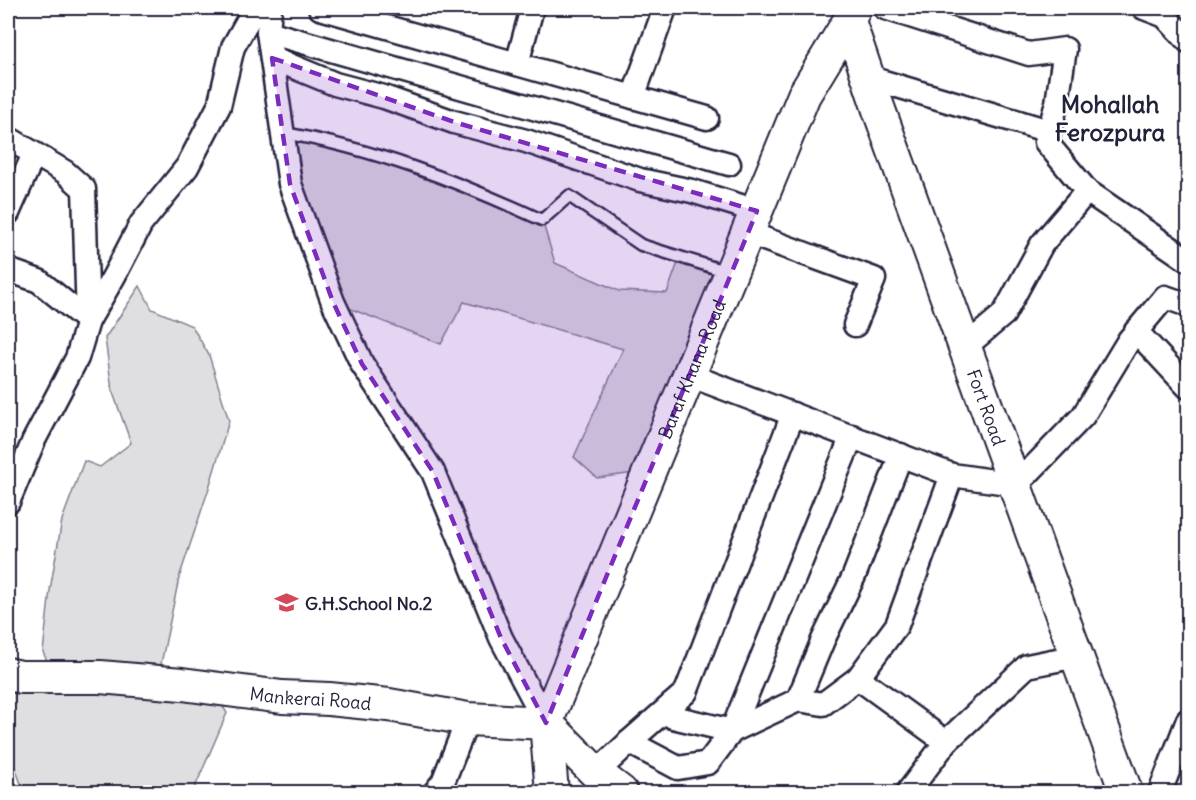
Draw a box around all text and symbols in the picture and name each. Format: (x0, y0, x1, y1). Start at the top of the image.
district label: Mohallah Ferozpura (1055, 89, 1166, 147)
street label: Baraf Khana Road (653, 295, 731, 442)
street label: Fort Road (962, 366, 1011, 449)
school or university icon: G.H.School No.2 (274, 590, 300, 616)
place label: G.H.School No.2 (305, 592, 433, 615)
street label: Mankerai Road (248, 681, 373, 715)

